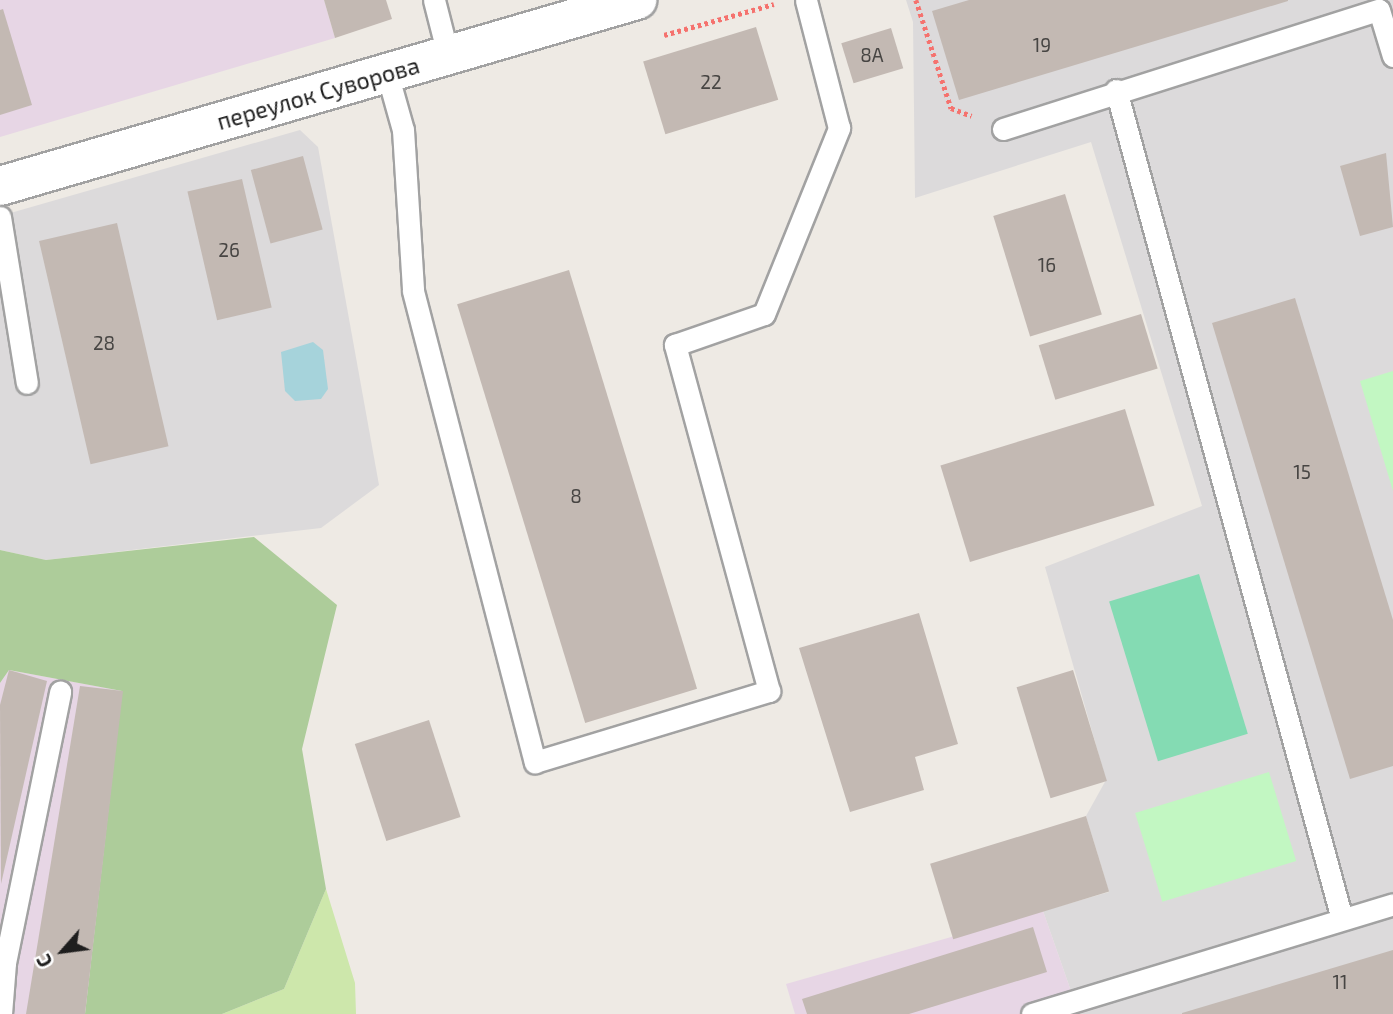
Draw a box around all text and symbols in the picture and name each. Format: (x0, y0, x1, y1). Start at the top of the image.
house number: 19 (1033, 34, 1051, 56)
house number: 8А (860, 44, 884, 66)
street label: переулок Суворова (214, 51, 422, 135)
house number: 22 (700, 71, 722, 93)
house number: 26 (218, 239, 240, 261)
house number: 16 (1038, 254, 1056, 276)
house number: 28 (93, 332, 115, 354)
house number: 15 (1293, 461, 1311, 483)
house number: 8 (570, 485, 582, 507)
north arrow (28, 916, 98, 986)
text: С (31, 951, 57, 971)
house number: 11 (1332, 971, 1348, 993)

